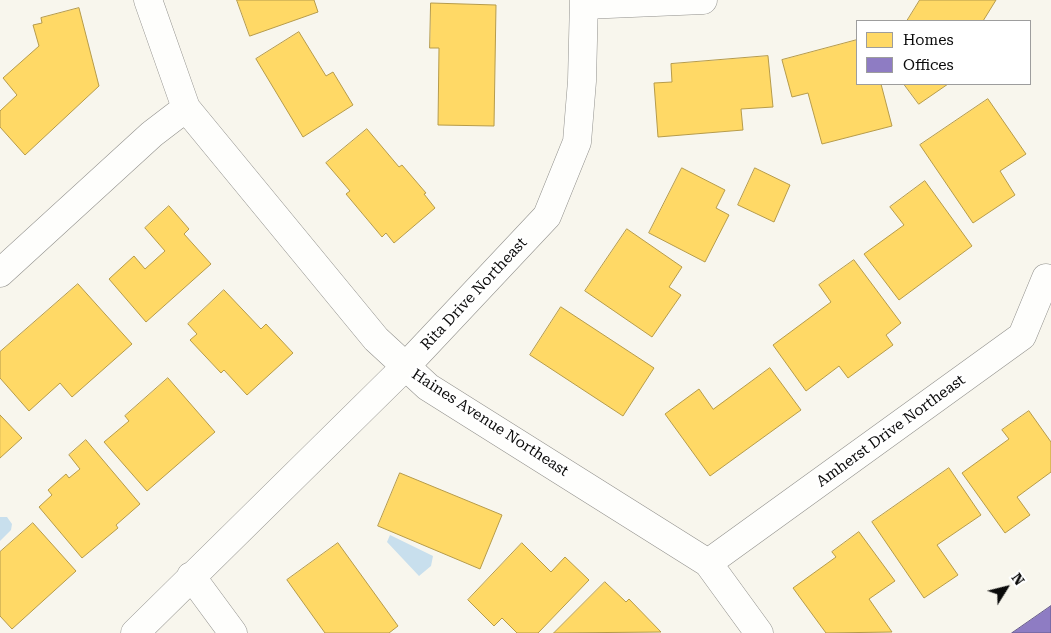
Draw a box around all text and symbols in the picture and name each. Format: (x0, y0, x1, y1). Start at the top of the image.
legend (856, 20, 1031, 85)
text: Homes (903, 31, 954, 49)
text: Offices (903, 56, 954, 74)
street label: Rita Drive Northeast (417, 234, 531, 354)
street label: Haines Avenue Northeast (408, 366, 572, 480)
street label: Amherst Drive Northeast (813, 371, 969, 491)
north arrow (981, 563, 1031, 613)
text: N (1008, 570, 1028, 588)

